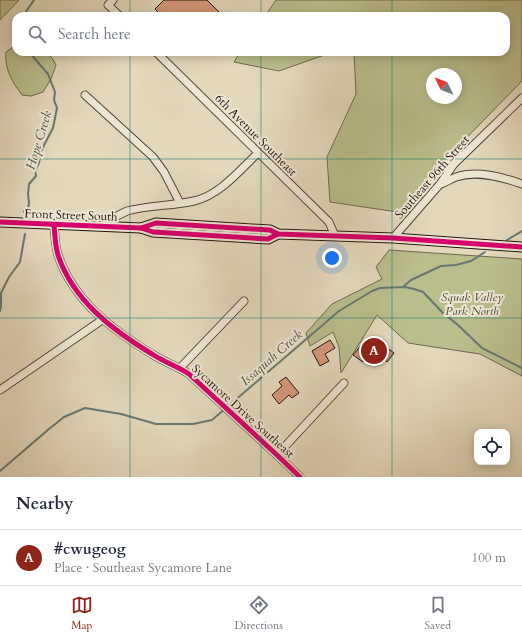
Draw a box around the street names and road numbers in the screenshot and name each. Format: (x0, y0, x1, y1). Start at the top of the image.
street label: 6th Avenue Southeast (212, 91, 301, 180)
street label: Southeast 96th Street (391, 132, 473, 222)
street label: Front Street South (24, 205, 118, 225)
street label: Sycamore Drive Southeast (188, 361, 298, 462)

